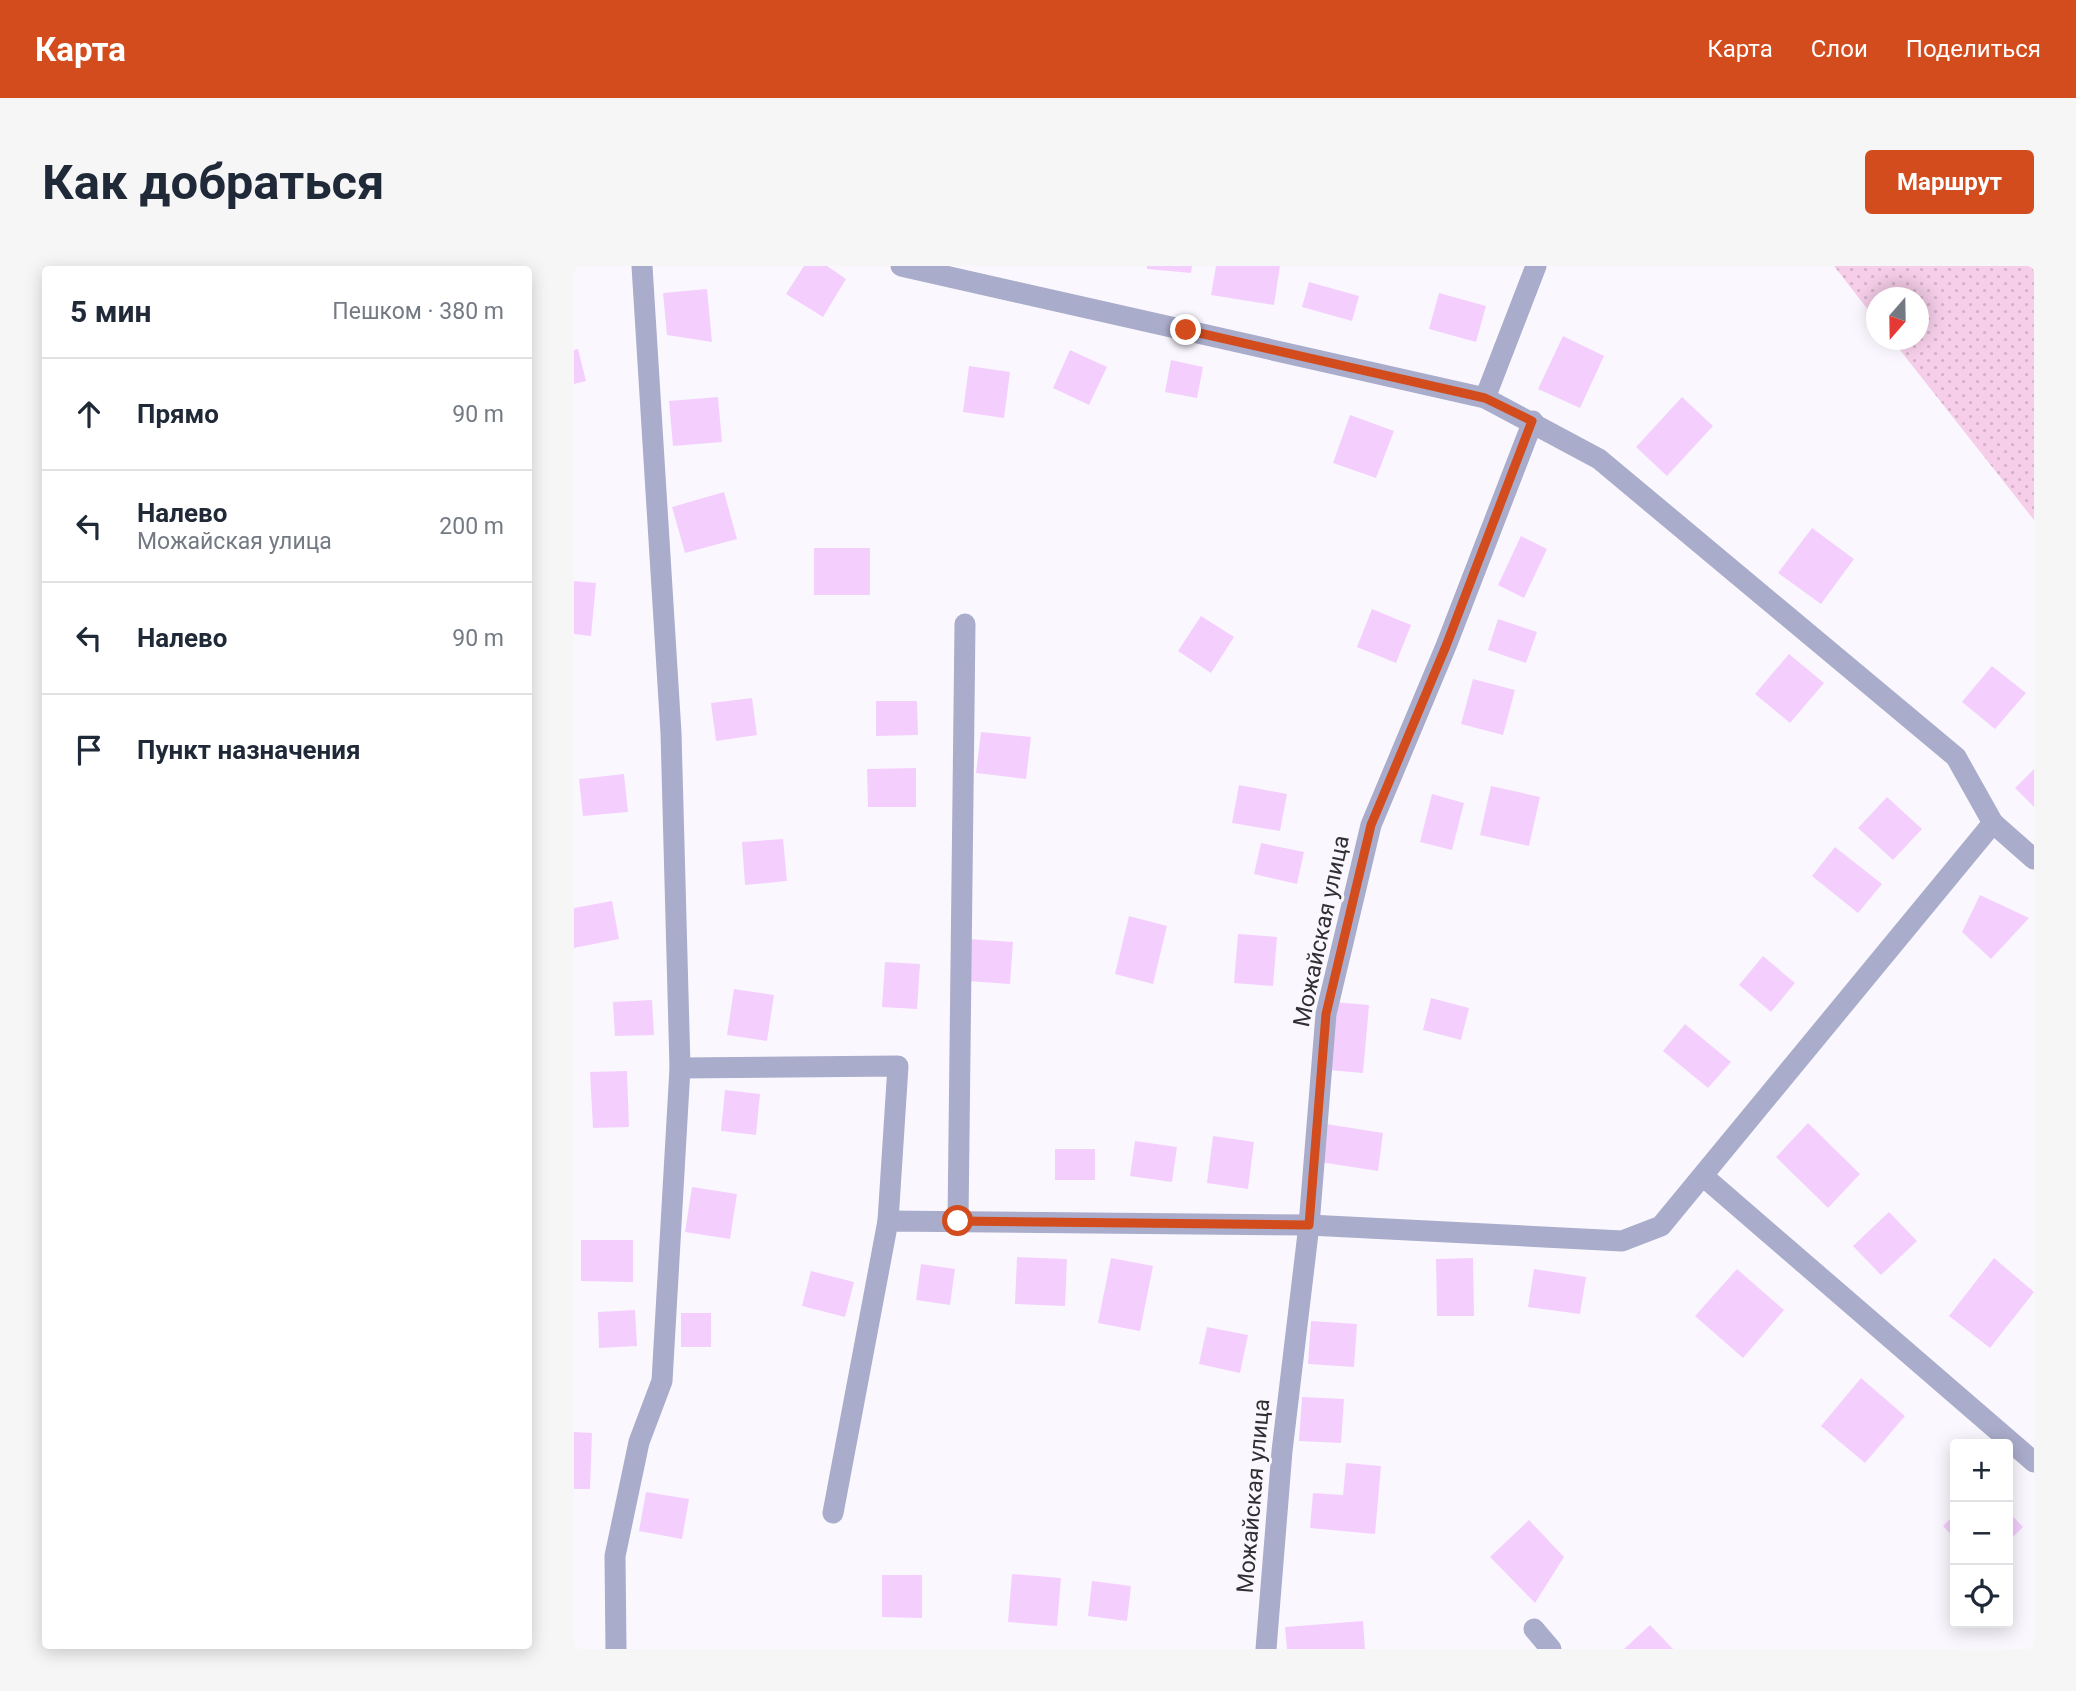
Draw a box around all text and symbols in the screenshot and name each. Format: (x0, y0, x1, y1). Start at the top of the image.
text: Карта (35, 30, 126, 69)
text: Карта (1707, 35, 1773, 63)
text: Слои (1811, 35, 1868, 63)
text: Поделиться (1906, 35, 2041, 63)
button: Маршрут (1865, 150, 2034, 214)
text: Как добраться (42, 154, 384, 211)
north arrow (1866, 287, 1929, 350)
text: 5 мин (70, 294, 151, 329)
text: Пешком · 380 m (332, 298, 504, 325)
route end (1170, 314, 1201, 345)
icon: ahead (70, 395, 108, 433)
text: Прямо (137, 399, 219, 429)
text: 90 m (452, 401, 504, 428)
text: Налево (137, 498, 227, 528)
icon: left (70, 507, 108, 545)
text: 200 m (439, 513, 504, 540)
text: Можайская улица (137, 528, 332, 555)
icon: left (70, 619, 108, 657)
text: Налево (137, 623, 227, 653)
text: 90 m (452, 625, 504, 652)
icon: arrive (70, 731, 108, 769)
text: Пункт назначения (137, 735, 361, 765)
street label: Можайская улица (1288, 833, 1355, 1029)
route start (942, 1205, 973, 1236)
street label: Можайская улица (1232, 1398, 1275, 1594)
map controls (1950, 1439, 2013, 1628)
button: + (1950, 1439, 2013, 1502)
button: − (1950, 1502, 2013, 1565)
button: locate (1950, 1565, 2013, 1628)

